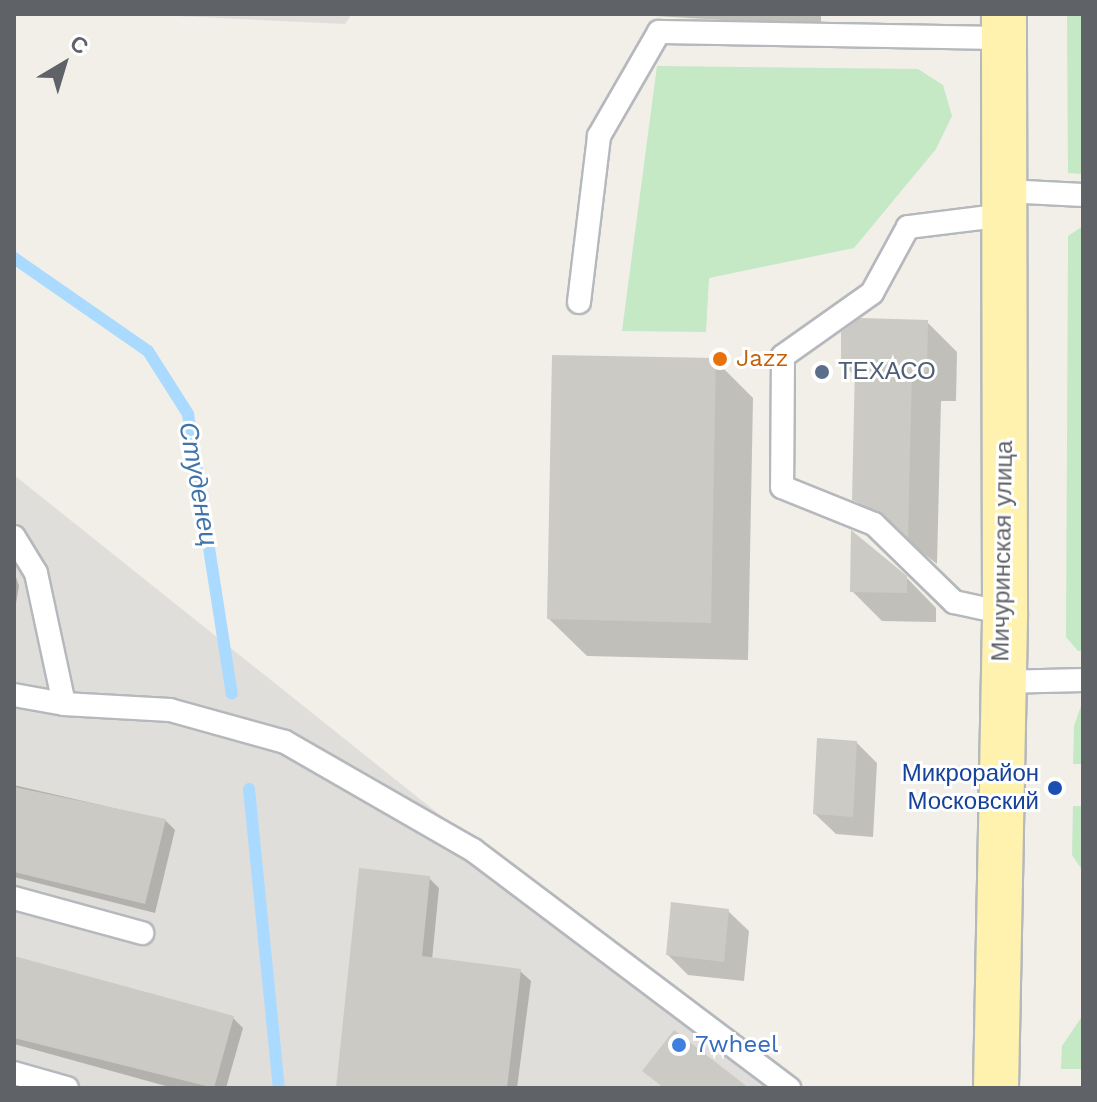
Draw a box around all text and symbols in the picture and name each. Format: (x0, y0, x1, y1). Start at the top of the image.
north arrow (24, 24, 104, 104)
text: С (65, 30, 93, 59)
place label: Jazz (736, 345, 788, 373)
marker: Jazz (711, 350, 729, 368)
place label: ТЕХАСО (838, 358, 936, 386)
marker: ТЕХАСО (813, 363, 831, 381)
water label: Студенец (172, 420, 224, 548)
street label: Мичуринская улица (987, 440, 1019, 662)
place label: Микрорайон Московский (902, 760, 1039, 816)
marker: Микрорайон Московский (1046, 779, 1064, 797)
place label: 7wheel (695, 1031, 778, 1059)
marker: 7wheel (670, 1036, 688, 1054)

